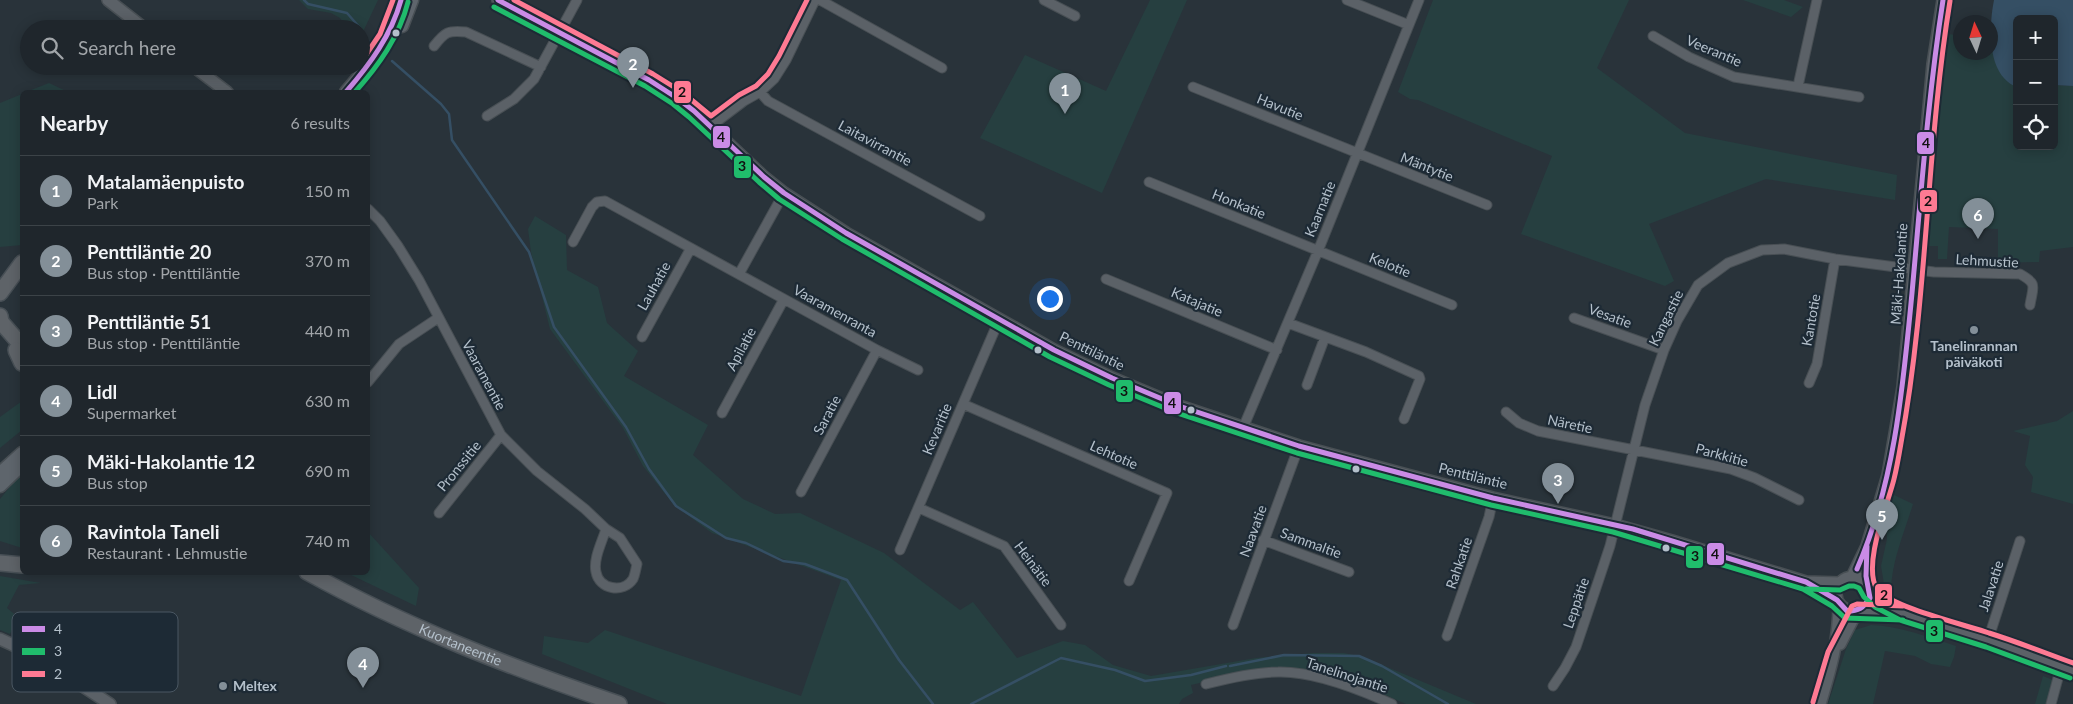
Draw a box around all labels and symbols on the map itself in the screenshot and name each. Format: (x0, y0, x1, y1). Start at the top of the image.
north arrow (1953, 15, 1998, 60)
unlabelled marker (391, 28, 401, 38)
street label: Veerantie (1684, 31, 1745, 70)
pin: 2 (617, 47, 649, 88)
pin: 1 (1049, 73, 1081, 114)
line badge: 2 (673, 80, 692, 104)
text: 2 (678, 83, 686, 100)
street label: Havutie (1255, 90, 1306, 123)
street label: Laitavirrantie (836, 116, 915, 169)
line badge: 4 (712, 125, 731, 149)
text: 4 (717, 128, 725, 145)
line badge: 4 (1916, 131, 1935, 155)
text: 4 (1922, 134, 1930, 151)
street label: Mäntytie (1398, 148, 1456, 185)
line badge: 3 (733, 155, 752, 179)
text: 3 (738, 157, 746, 174)
street label: Kaarnatie (1301, 178, 1338, 239)
street label: Honkatie (1210, 185, 1268, 222)
line badge: 2 (1919, 189, 1938, 213)
text: 2 (1924, 192, 1932, 209)
pin: 6 (1962, 198, 1994, 239)
street label: Mäki-Hakolantie (1886, 223, 1911, 325)
street label: Kelotie (1367, 249, 1413, 281)
street label: Lehmustie (1955, 250, 2019, 271)
street label: Lauhatie (633, 259, 674, 313)
street label: Vaaramenranta (791, 281, 880, 340)
street label: Katajatie (1169, 283, 1226, 320)
your location (1037, 286, 1063, 312)
street label: Kangastie (1645, 287, 1686, 349)
street label: Kantotie (1798, 292, 1823, 347)
street label: Vesatie (1586, 300, 1634, 331)
street label: Apilatie (722, 324, 759, 373)
marker: Tanelinrannan päiväkoti (1968, 324, 1980, 336)
street label: Penttiläntie (1057, 328, 1127, 374)
street label: Vaaramentie (459, 337, 510, 413)
place label: Tanelinrannan päiväkoti (1930, 337, 2018, 370)
unlabelled marker (1033, 345, 1043, 355)
line badge: 3 (1115, 379, 1134, 403)
text: 3 (1120, 382, 1128, 399)
line badge: 4 (1163, 391, 1182, 415)
street label: Saratie (809, 392, 844, 437)
text: 4 (1168, 394, 1176, 411)
street label: Kevaritie (918, 400, 955, 457)
unlabelled marker (1186, 405, 1196, 415)
street label: Näretie (1546, 410, 1594, 437)
street label: Lehtotie (1088, 436, 1141, 473)
street label: Pronssitie (433, 437, 484, 494)
street label: Parkkitie (1694, 439, 1750, 470)
street label: Penttiläntie (1437, 459, 1509, 492)
pin: 3 (1542, 463, 1574, 504)
unlabelled marker (1351, 464, 1361, 474)
pin: 5 (1866, 499, 1898, 540)
street label: Naavatie (1235, 502, 1270, 559)
street label: Sammaltie (1278, 524, 1344, 561)
street label: Rahkatie (1442, 535, 1475, 591)
street label: Heinätie (1011, 538, 1056, 590)
line badge: 4 (1706, 542, 1725, 566)
unlabelled marker (1661, 543, 1671, 553)
line badge: 3 (1685, 545, 1704, 569)
text: 4 (1711, 545, 1719, 562)
text: 3 (1691, 547, 1699, 564)
street label: Jalavatie (1974, 558, 2007, 614)
street label: Leppätie (1559, 575, 1592, 630)
line badge: 2 (1874, 583, 1893, 607)
text: 2 (1880, 586, 1888, 603)
legend (12, 612, 178, 692)
line badge: 3 (1925, 619, 1944, 643)
text: 4 (54, 620, 62, 637)
street label: Kuortaneentie (417, 620, 505, 669)
text: 3 (1930, 622, 1938, 639)
text: 3 (54, 642, 62, 659)
pin: 4 (347, 647, 379, 688)
street label: Tanelinojantie (1304, 653, 1390, 696)
text: 2 (54, 665, 62, 682)
place label: Meltex (233, 677, 277, 694)
marker: Meltex (217, 680, 229, 692)

